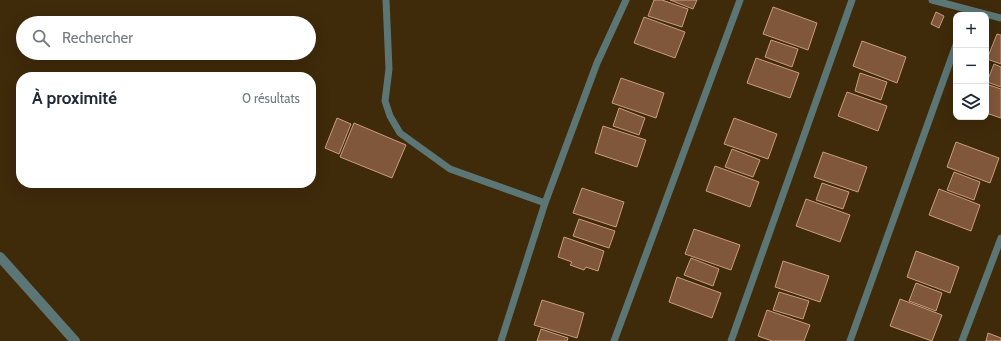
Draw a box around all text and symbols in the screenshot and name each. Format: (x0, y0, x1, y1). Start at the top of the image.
map controls (953, 12, 989, 120)
button: + (953, 12, 989, 48)
search box (16, 16, 316, 60)
icon: search (30, 27, 52, 49)
text: Rechercher (62, 29, 133, 47)
button: − (953, 48, 989, 84)
button: layers (953, 84, 989, 120)
text: À proximité (32, 88, 117, 108)
text: 0 résultats (242, 90, 300, 106)

